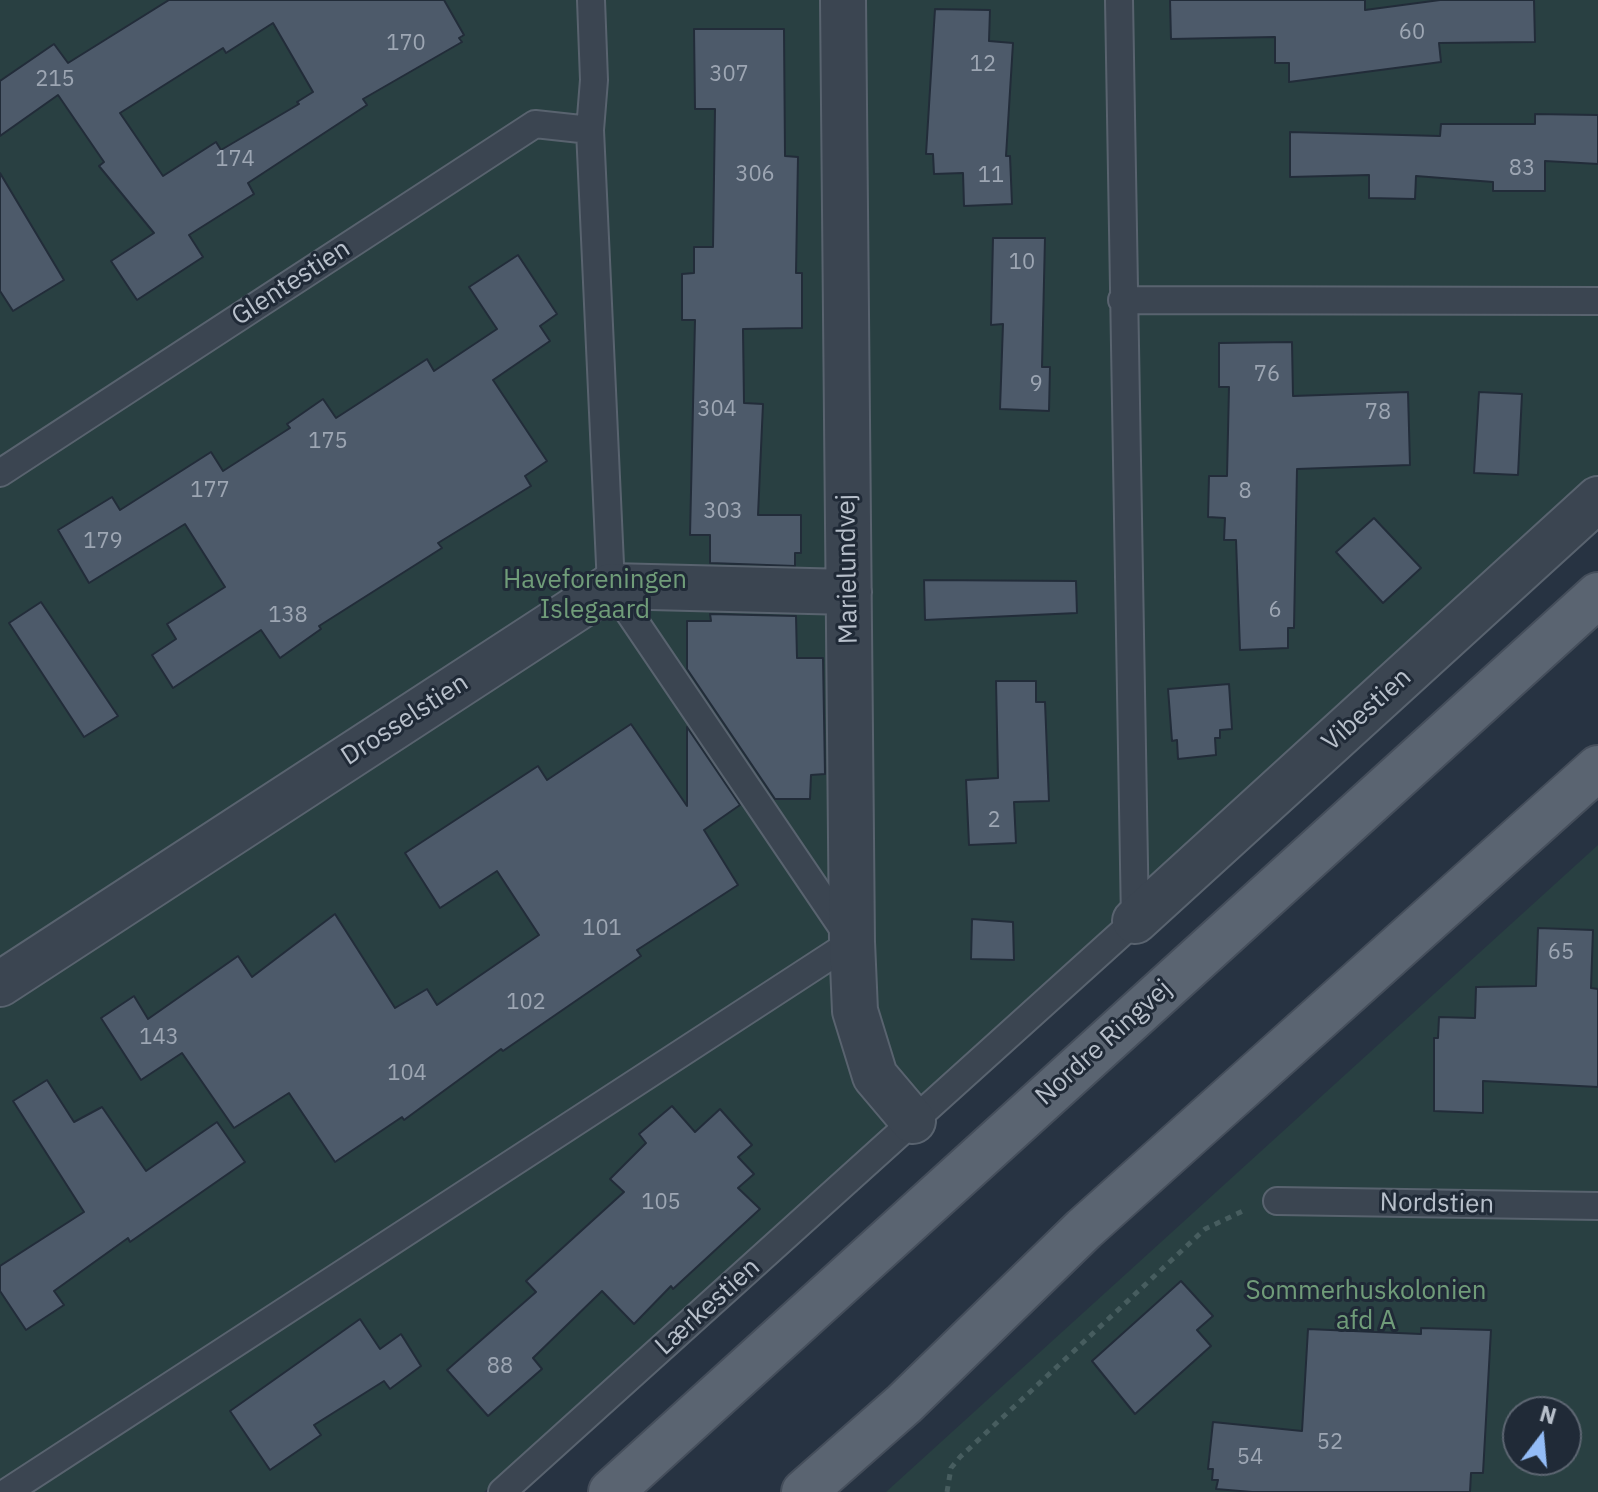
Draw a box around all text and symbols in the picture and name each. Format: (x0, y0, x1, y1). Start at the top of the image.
house number: 60 (1399, 20, 1425, 46)
house number: 170 (386, 31, 426, 57)
house number: 12 (970, 52, 996, 78)
house number: 307 (709, 62, 749, 88)
house number: 215 (35, 67, 75, 93)
house number: 174 (215, 147, 255, 173)
house number: 83 (1509, 156, 1535, 182)
house number: 306 (735, 162, 775, 188)
house number: 11 (978, 163, 1004, 189)
street label: Glentestien (226, 233, 356, 333)
house number: 10 (1009, 250, 1035, 276)
house number: 76 (1254, 362, 1280, 388)
house number: 9 (1029, 372, 1043, 398)
house number: 304 (697, 397, 737, 423)
house number: 78 (1365, 400, 1391, 426)
house number: 175 (308, 429, 348, 455)
house number: 177 (190, 478, 230, 504)
house number: 8 (1238, 479, 1252, 505)
street label: Marielundvej (831, 494, 865, 644)
house number: 303 (703, 499, 743, 525)
house number: 179 (83, 529, 123, 555)
park label: Haveforeningen Islegaard (503, 564, 687, 626)
house number: 6 (1268, 598, 1282, 624)
house number: 138 (268, 603, 308, 629)
street label: Vibestien (1316, 662, 1418, 758)
street label: Drosselstien (336, 667, 474, 773)
house number: 2 (987, 808, 1001, 834)
house number: 101 (582, 916, 622, 942)
house number: 65 (1548, 940, 1574, 966)
street label: Nordre Ringvej (1030, 974, 1178, 1112)
house number: 102 (506, 990, 546, 1016)
house number: 143 (139, 1025, 179, 1051)
house number: 104 (387, 1061, 427, 1087)
street label: Nordstien (1379, 1187, 1495, 1221)
house number: 105 (641, 1190, 681, 1216)
street label: Lærkestien (649, 1252, 767, 1362)
park label: Sommerhuskolonien afd A (1246, 1275, 1486, 1336)
house number: 88 (487, 1354, 513, 1380)
north arrow (1502, 1396, 1582, 1476)
text: N (1537, 1398, 1560, 1431)
house number: 52 (1317, 1430, 1343, 1456)
house number: 54 (1237, 1445, 1263, 1471)

